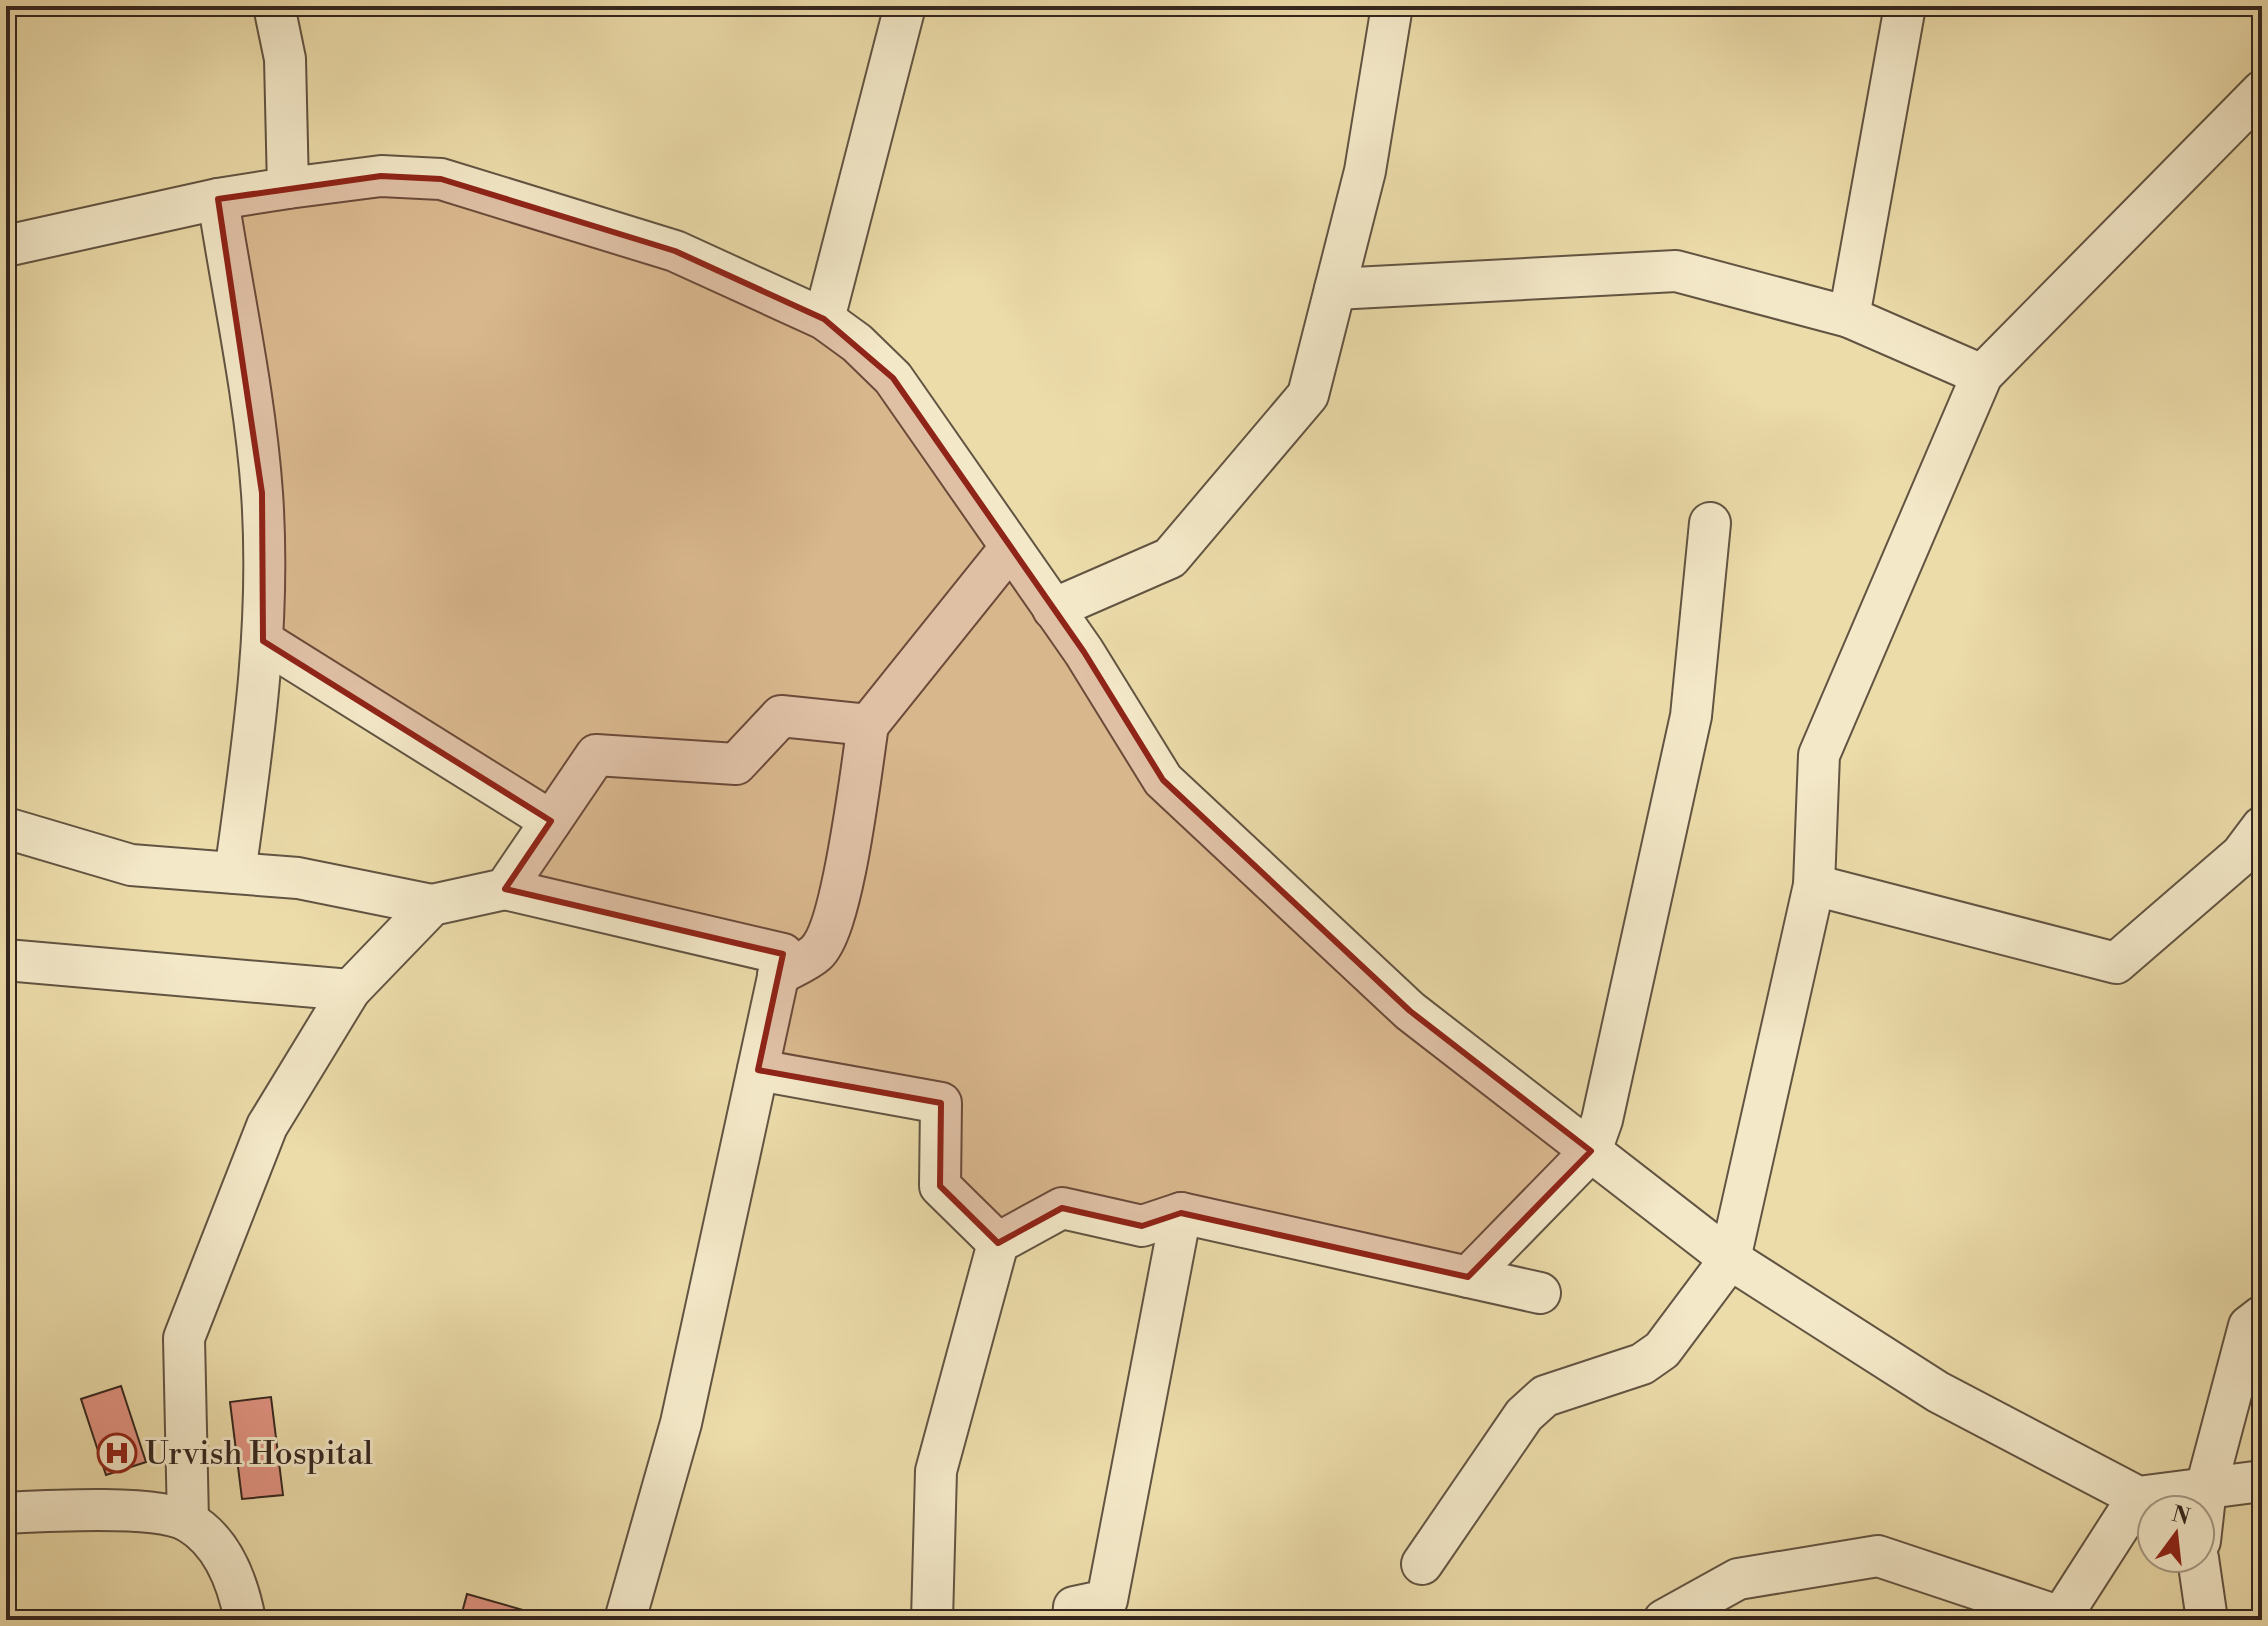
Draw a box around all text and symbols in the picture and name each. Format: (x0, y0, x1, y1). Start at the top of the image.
hospital icon: Urvish Hospital (96, 1432, 138, 1474)
place label: Urvish Hospital (145, 1434, 374, 1474)
north arrow (2136, 1494, 2216, 1574)
text: N (2169, 1501, 2193, 1532)

